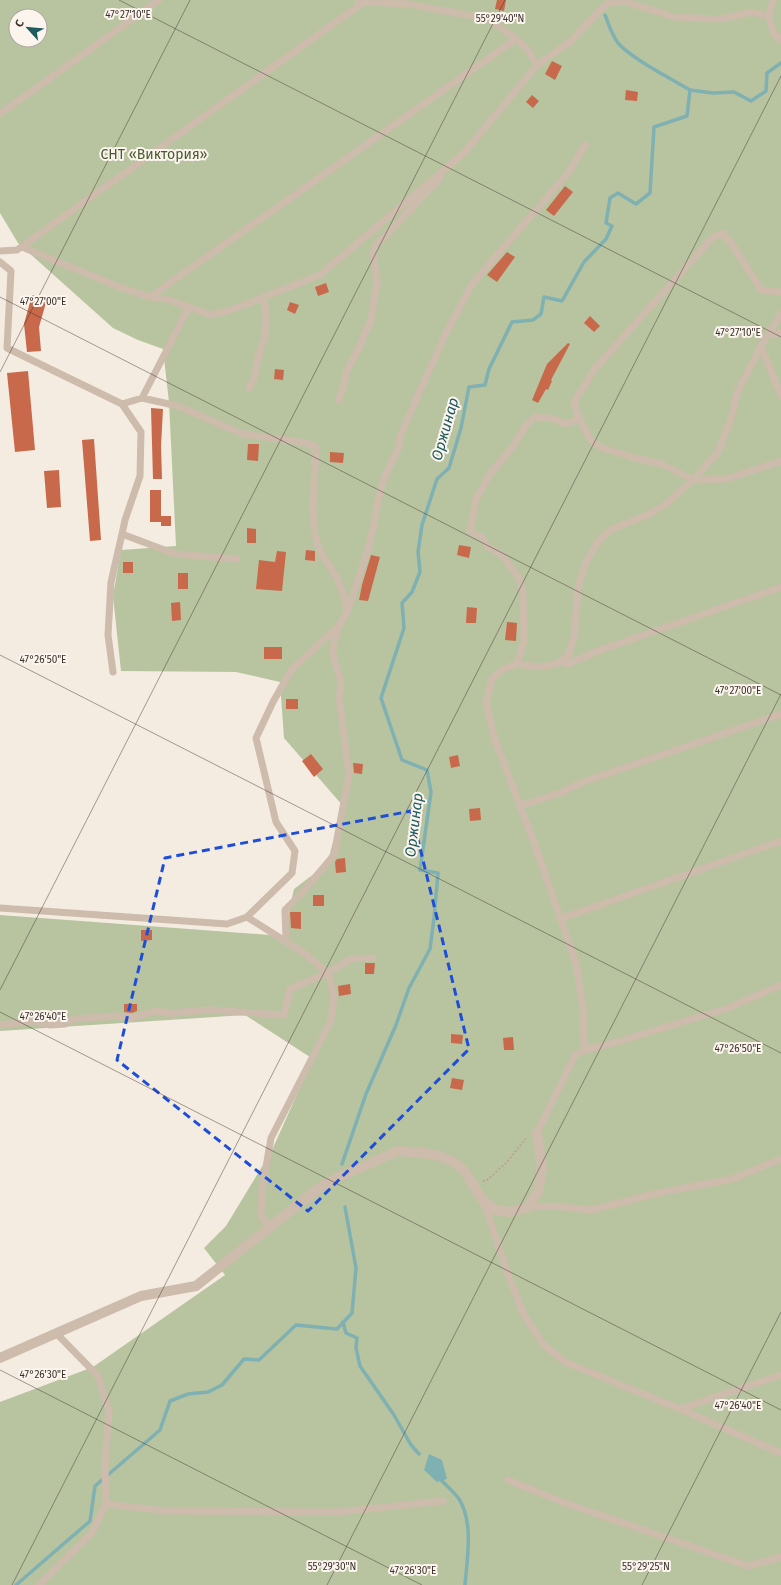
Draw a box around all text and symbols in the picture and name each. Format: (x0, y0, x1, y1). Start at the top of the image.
north arrow (8, 8, 48, 48)
text: 47°27'10"E (105, 9, 151, 21)
text: 55°29'40"N (476, 13, 524, 25)
text: С (12, 17, 27, 29)
park label: СНТ «Виктория» (100, 146, 208, 163)
text: 47°27'00"E (20, 296, 66, 308)
text: 47°27'10"E (715, 327, 761, 339)
water label: Оржинар (427, 395, 463, 463)
text: 47°26'50"E (20, 654, 66, 666)
text: 47°27'00"E (715, 685, 761, 697)
water label: Оржинар (401, 792, 427, 858)
text: 47°26'40"E (20, 1011, 66, 1023)
text: 47°26'50"E (715, 1043, 761, 1055)
text: 47°26'30"E (20, 1369, 66, 1381)
text: 47°26'40"E (715, 1400, 761, 1412)
text: 55°29'30"N (308, 1561, 356, 1573)
text: 55°29'25"N (622, 1561, 670, 1573)
text: 47°26'30"E (390, 1565, 436, 1577)

